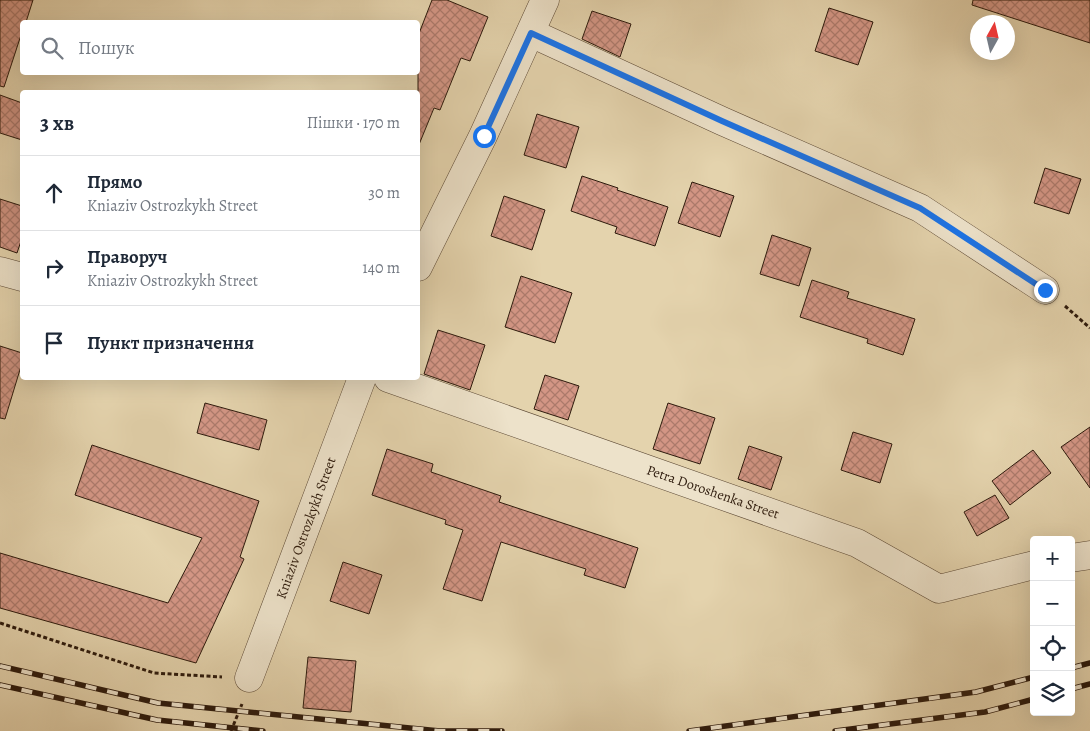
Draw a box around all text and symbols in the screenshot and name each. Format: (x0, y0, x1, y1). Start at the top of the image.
north arrow (970, 15, 1015, 60)
search box (20, 20, 420, 75)
icon: search (38, 34, 66, 62)
text: Пошук (78, 35, 135, 61)
text: 3 хв (40, 109, 74, 137)
text: Пішки · 170 m (307, 112, 400, 134)
route start (473, 125, 496, 148)
text: Прямо (87, 169, 142, 195)
icon: ahead (40, 179, 68, 207)
text: 30 m (368, 182, 400, 204)
text: Kniaziv Ostrozkykh Street (87, 195, 258, 217)
text: Праворуч (87, 244, 167, 270)
icon: right (40, 254, 68, 282)
text: 140 m (362, 257, 400, 279)
text: Kniaziv Ostrozkykh Street (87, 270, 258, 292)
route end (1034, 279, 1057, 302)
icon: arrive (40, 329, 68, 357)
text: Пункт призначення (87, 330, 254, 356)
street label: Kniaziv Ostrozkykh Street (271, 454, 341, 602)
street label: Petra Doroshenka Street (644, 460, 782, 524)
map controls (1030, 536, 1075, 716)
button: + (1030, 536, 1075, 581)
button: − (1030, 581, 1075, 626)
button: locate (1030, 626, 1075, 671)
button: layers (1030, 671, 1075, 716)

